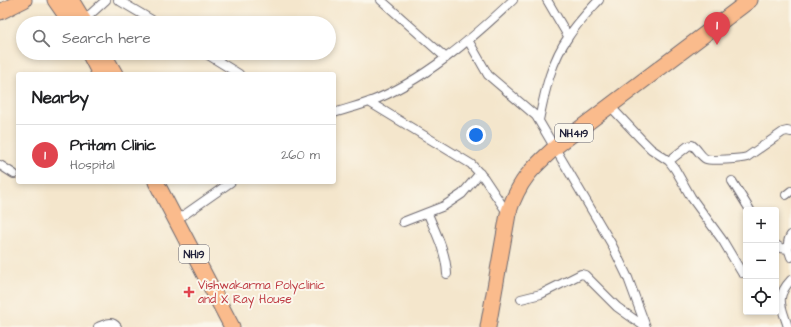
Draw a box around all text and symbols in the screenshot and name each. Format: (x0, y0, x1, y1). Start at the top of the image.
pin: 1 (704, 12, 730, 45)
search box (16, 16, 336, 60)
icon: search (30, 27, 52, 49)
text: Search here (62, 28, 151, 49)
text: Nearby (32, 86, 89, 110)
road number: NH419 (555, 124, 593, 142)
your location (466, 125, 486, 145)
text: Pritam Clinic (70, 135, 156, 156)
text: 1 (44, 146, 46, 164)
text: 260 m (281, 146, 320, 164)
text: Hospital (70, 156, 115, 174)
map controls (743, 207, 779, 315)
button: + (743, 207, 779, 243)
button: − (743, 243, 779, 279)
road number: NH19 (179, 245, 209, 263)
place label: Vishwakarma Polyclinic and X Ray House (198, 277, 325, 309)
button: locate (743, 279, 779, 315)
marker: Vishwakarma Polyclinic and X Ray House (183, 286, 195, 298)

